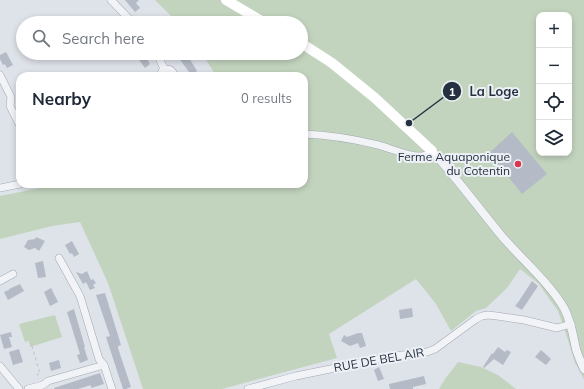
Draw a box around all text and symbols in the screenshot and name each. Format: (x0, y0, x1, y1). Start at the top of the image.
map controls (536, 12, 572, 156)
button: + (536, 12, 572, 48)
search box (16, 16, 308, 60)
icon: search (30, 27, 52, 49)
text: Search here (62, 29, 144, 48)
button: − (536, 48, 572, 84)
callout: La Loge (442, 79, 527, 104)
text: La Loge (469, 83, 519, 99)
text: 1 (448, 84, 456, 99)
button: locate (536, 84, 572, 120)
text: Nearby (32, 88, 91, 109)
text: 0 results (241, 90, 292, 106)
button: layers (536, 120, 572, 156)
place label: Ferme Aquaponique du Cotentin (398, 149, 510, 178)
marker: Ferme Aquaponique du Cotentin (513, 159, 523, 169)
street label: RUE DE BEL AIR (333, 344, 425, 375)

